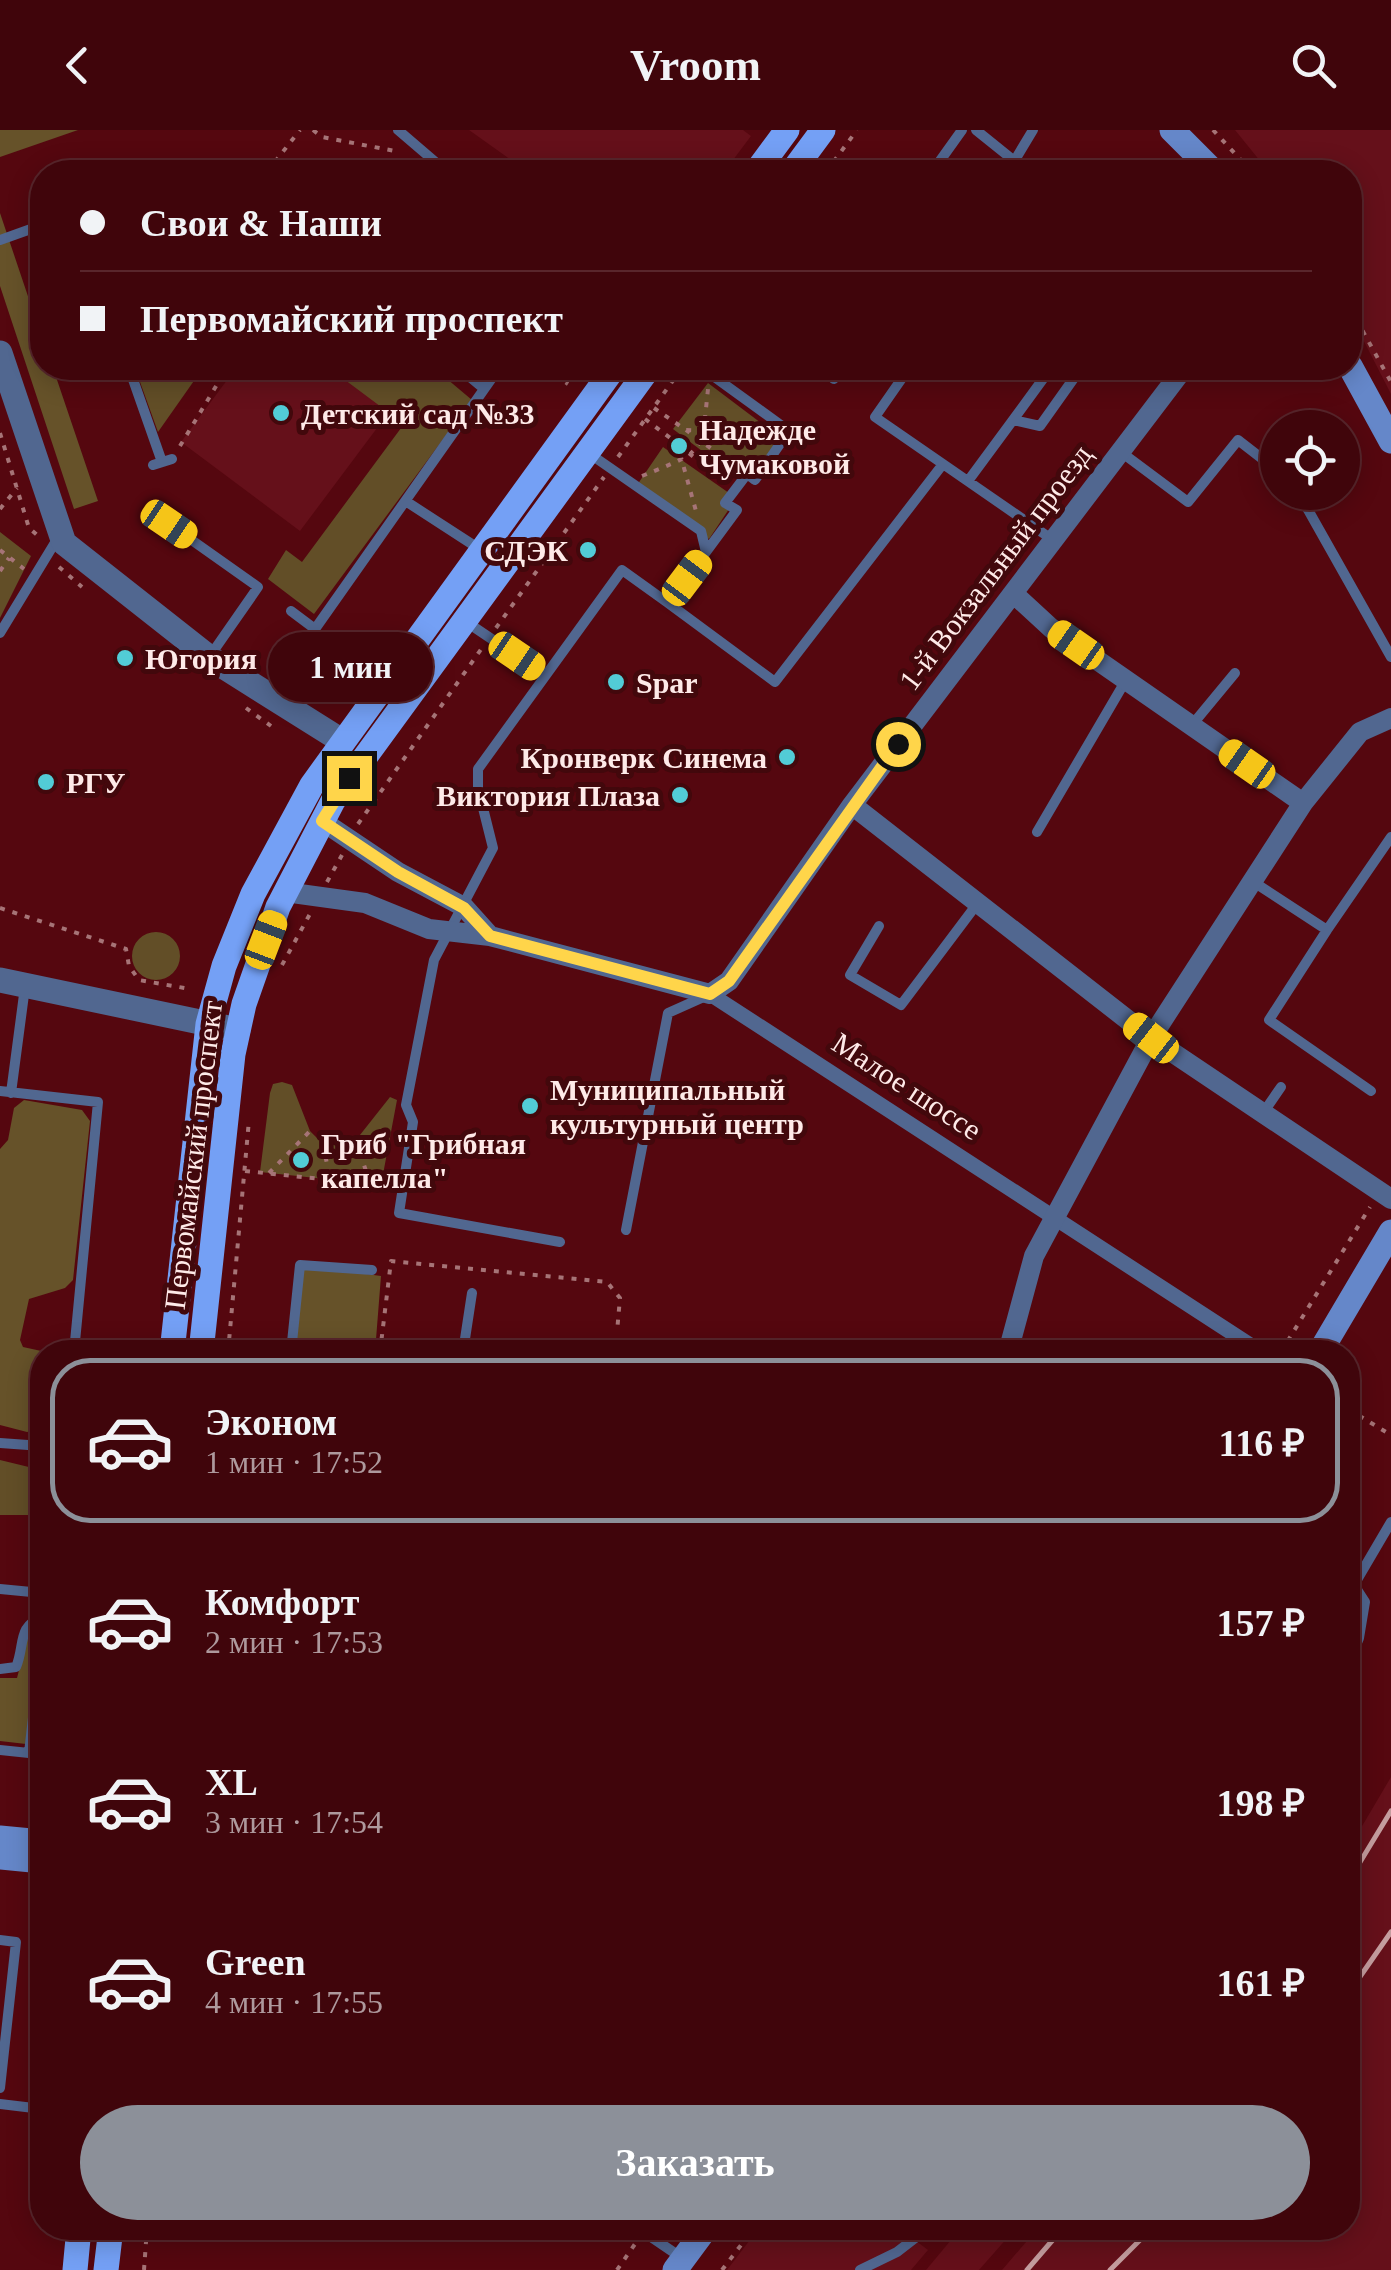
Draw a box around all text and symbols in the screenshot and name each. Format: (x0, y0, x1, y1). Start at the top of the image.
icon: back (50, 38, 105, 93)
icon: search (1286, 38, 1341, 93)
text: Vroom (630, 40, 761, 90)
text: Свои & Наши (140, 202, 382, 244)
text: Первомайский проспект (140, 298, 563, 340)
place label: Детский сад №33 (301, 397, 535, 430)
marker: Детский сад №33 (270, 402, 292, 424)
map controls (1260, 410, 1360, 510)
button: locate (1260, 410, 1360, 510)
place label: Надежде Чумаковой (699, 413, 850, 480)
marker: Надежде Чумаковой (668, 435, 690, 457)
street label: 1-й Вокзальный проезд (892, 438, 1098, 696)
car (136, 495, 202, 553)
place label: СДЭК (484, 534, 568, 567)
marker: СДЭК (577, 539, 599, 561)
car (657, 545, 717, 611)
car (1043, 616, 1109, 674)
car (484, 627, 550, 685)
callout: 1 мин (266, 633, 432, 703)
place label: Югория (145, 642, 257, 675)
marker: Югория (114, 647, 136, 669)
text: 1 мин (309, 649, 392, 685)
place label: Spar (636, 666, 698, 699)
marker: Spar (605, 671, 627, 693)
route start (876, 722, 921, 767)
car (1214, 735, 1280, 793)
place label: Кронверк Синема (521, 741, 767, 774)
marker: Кронверк Синема (776, 746, 798, 768)
route end (327, 756, 372, 801)
place label: РГУ (66, 766, 125, 799)
marker: РГУ (35, 771, 57, 793)
place label: Виктория Плаза (436, 779, 660, 812)
marker: Виктория Плаза (669, 784, 691, 806)
car (241, 907, 291, 973)
street label: Первомайский проспект (158, 999, 228, 1311)
car (1118, 1008, 1184, 1068)
street label: Малое шоссе (826, 1026, 988, 1146)
place label: Муниципальный культурный центр (550, 1073, 804, 1140)
marker: Муниципальный культурный центр (519, 1095, 541, 1117)
place label: Гриб "Грибная капелла" (321, 1127, 526, 1194)
marker: Гриб "Грибная капелла" (290, 1149, 312, 1171)
icon: car (85, 1396, 175, 1486)
text: Эконом (205, 1401, 337, 1443)
text: 116 ₽ (1218, 1422, 1305, 1464)
text: 1 мин · 17:52 (205, 1444, 383, 1480)
icon: car (85, 1576, 175, 1666)
text: Комфорт (205, 1581, 359, 1623)
text: 157 ₽ (1216, 1602, 1305, 1644)
text: 2 мин · 17:53 (205, 1624, 383, 1660)
icon: car (85, 1756, 175, 1846)
text: XL (205, 1761, 258, 1803)
text: 198 ₽ (1216, 1782, 1305, 1824)
text: 3 мин · 17:54 (205, 1804, 383, 1840)
icon: car (85, 1936, 175, 2026)
text: Green (205, 1941, 306, 1983)
text: 161 ₽ (1216, 1962, 1305, 2004)
text: 4 мин · 17:55 (205, 1984, 383, 2020)
button: Заказать (80, 2105, 1310, 2220)

